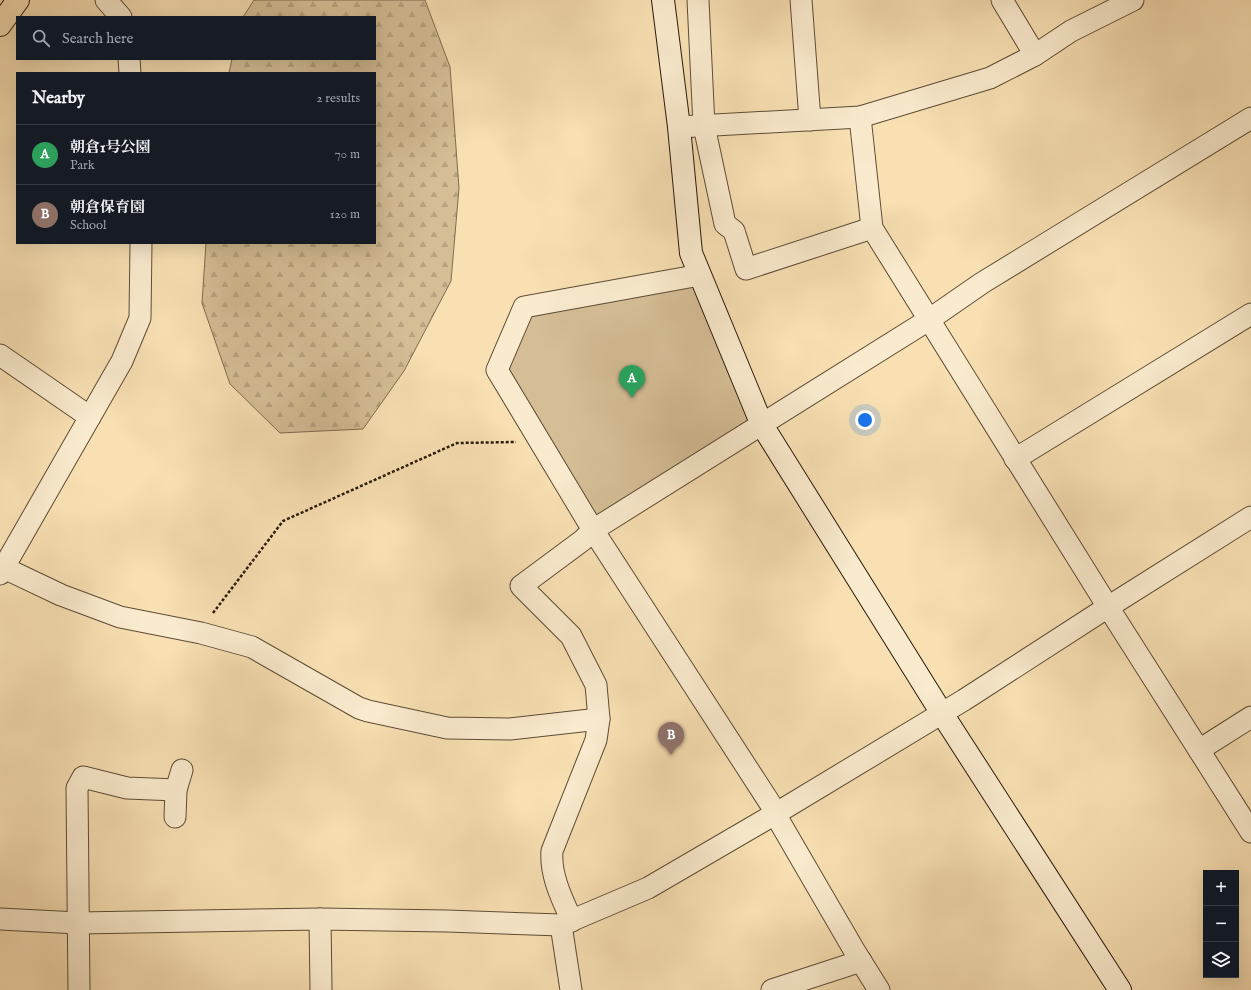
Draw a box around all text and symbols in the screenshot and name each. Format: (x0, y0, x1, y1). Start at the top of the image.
search box (16, 16, 376, 60)
icon: search (30, 27, 52, 49)
text: Search here (62, 29, 133, 48)
text: Nearby (32, 88, 85, 109)
text: 2 results (316, 90, 360, 107)
text: 朝倉1号公園 (70, 138, 151, 157)
text: A (41, 146, 49, 163)
text: 70 m (335, 146, 360, 163)
text: Park (70, 157, 95, 174)
text: 朝倉保育園 (70, 198, 145, 217)
text: B (41, 206, 49, 223)
text: 120 m (330, 206, 360, 223)
text: School (70, 217, 107, 234)
pin: A (619, 365, 645, 398)
your location (855, 410, 875, 430)
pin: B (658, 722, 684, 755)
map controls (1203, 870, 1239, 978)
button: + (1203, 870, 1239, 906)
button: − (1203, 906, 1239, 942)
button: layers (1203, 942, 1239, 978)

